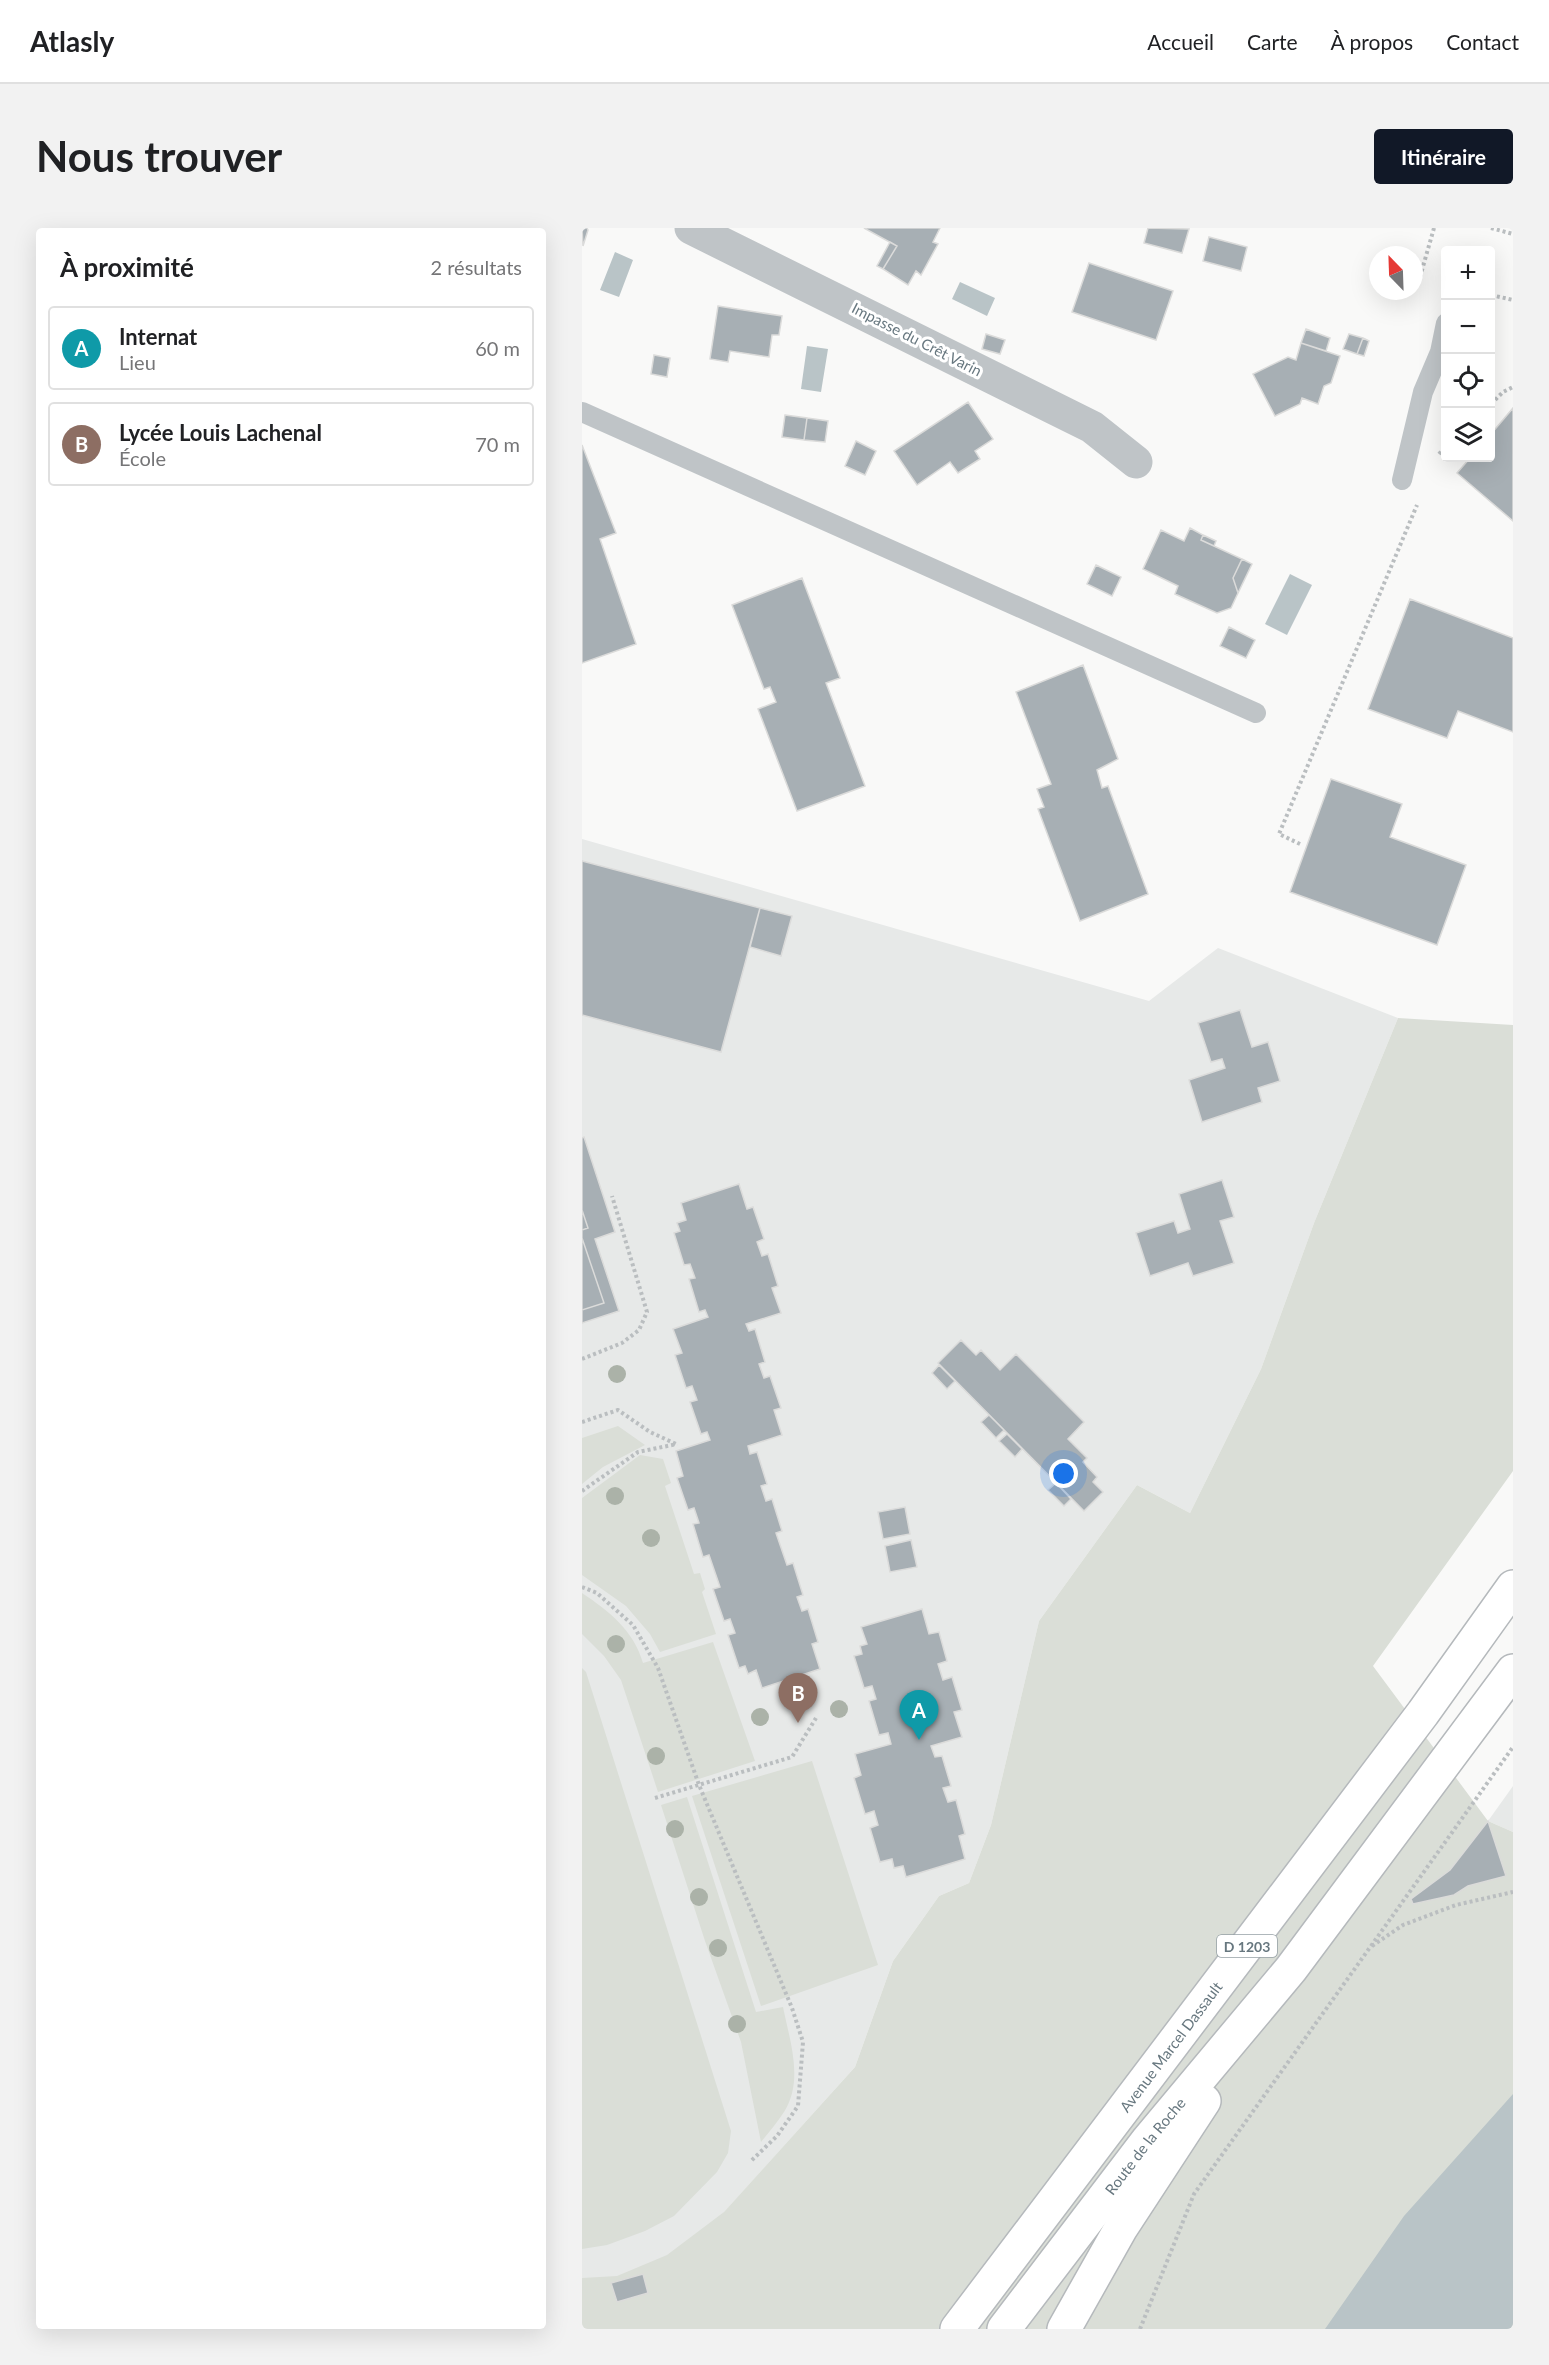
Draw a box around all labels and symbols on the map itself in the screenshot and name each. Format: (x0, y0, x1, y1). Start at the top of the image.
north arrow (1369, 246, 1423, 300)
street label: Impasse du Crêt Varin (849, 298, 985, 380)
your location (1049, 1459, 1078, 1488)
pin: B (778, 1674, 818, 1723)
pin: A (900, 1690, 938, 1740)
road number: D 1203 (1217, 1935, 1277, 1957)
street label: Avenue Marcel Dassault (1116, 1977, 1226, 2115)
street label: Route de la Roche (1101, 2094, 1189, 2198)

